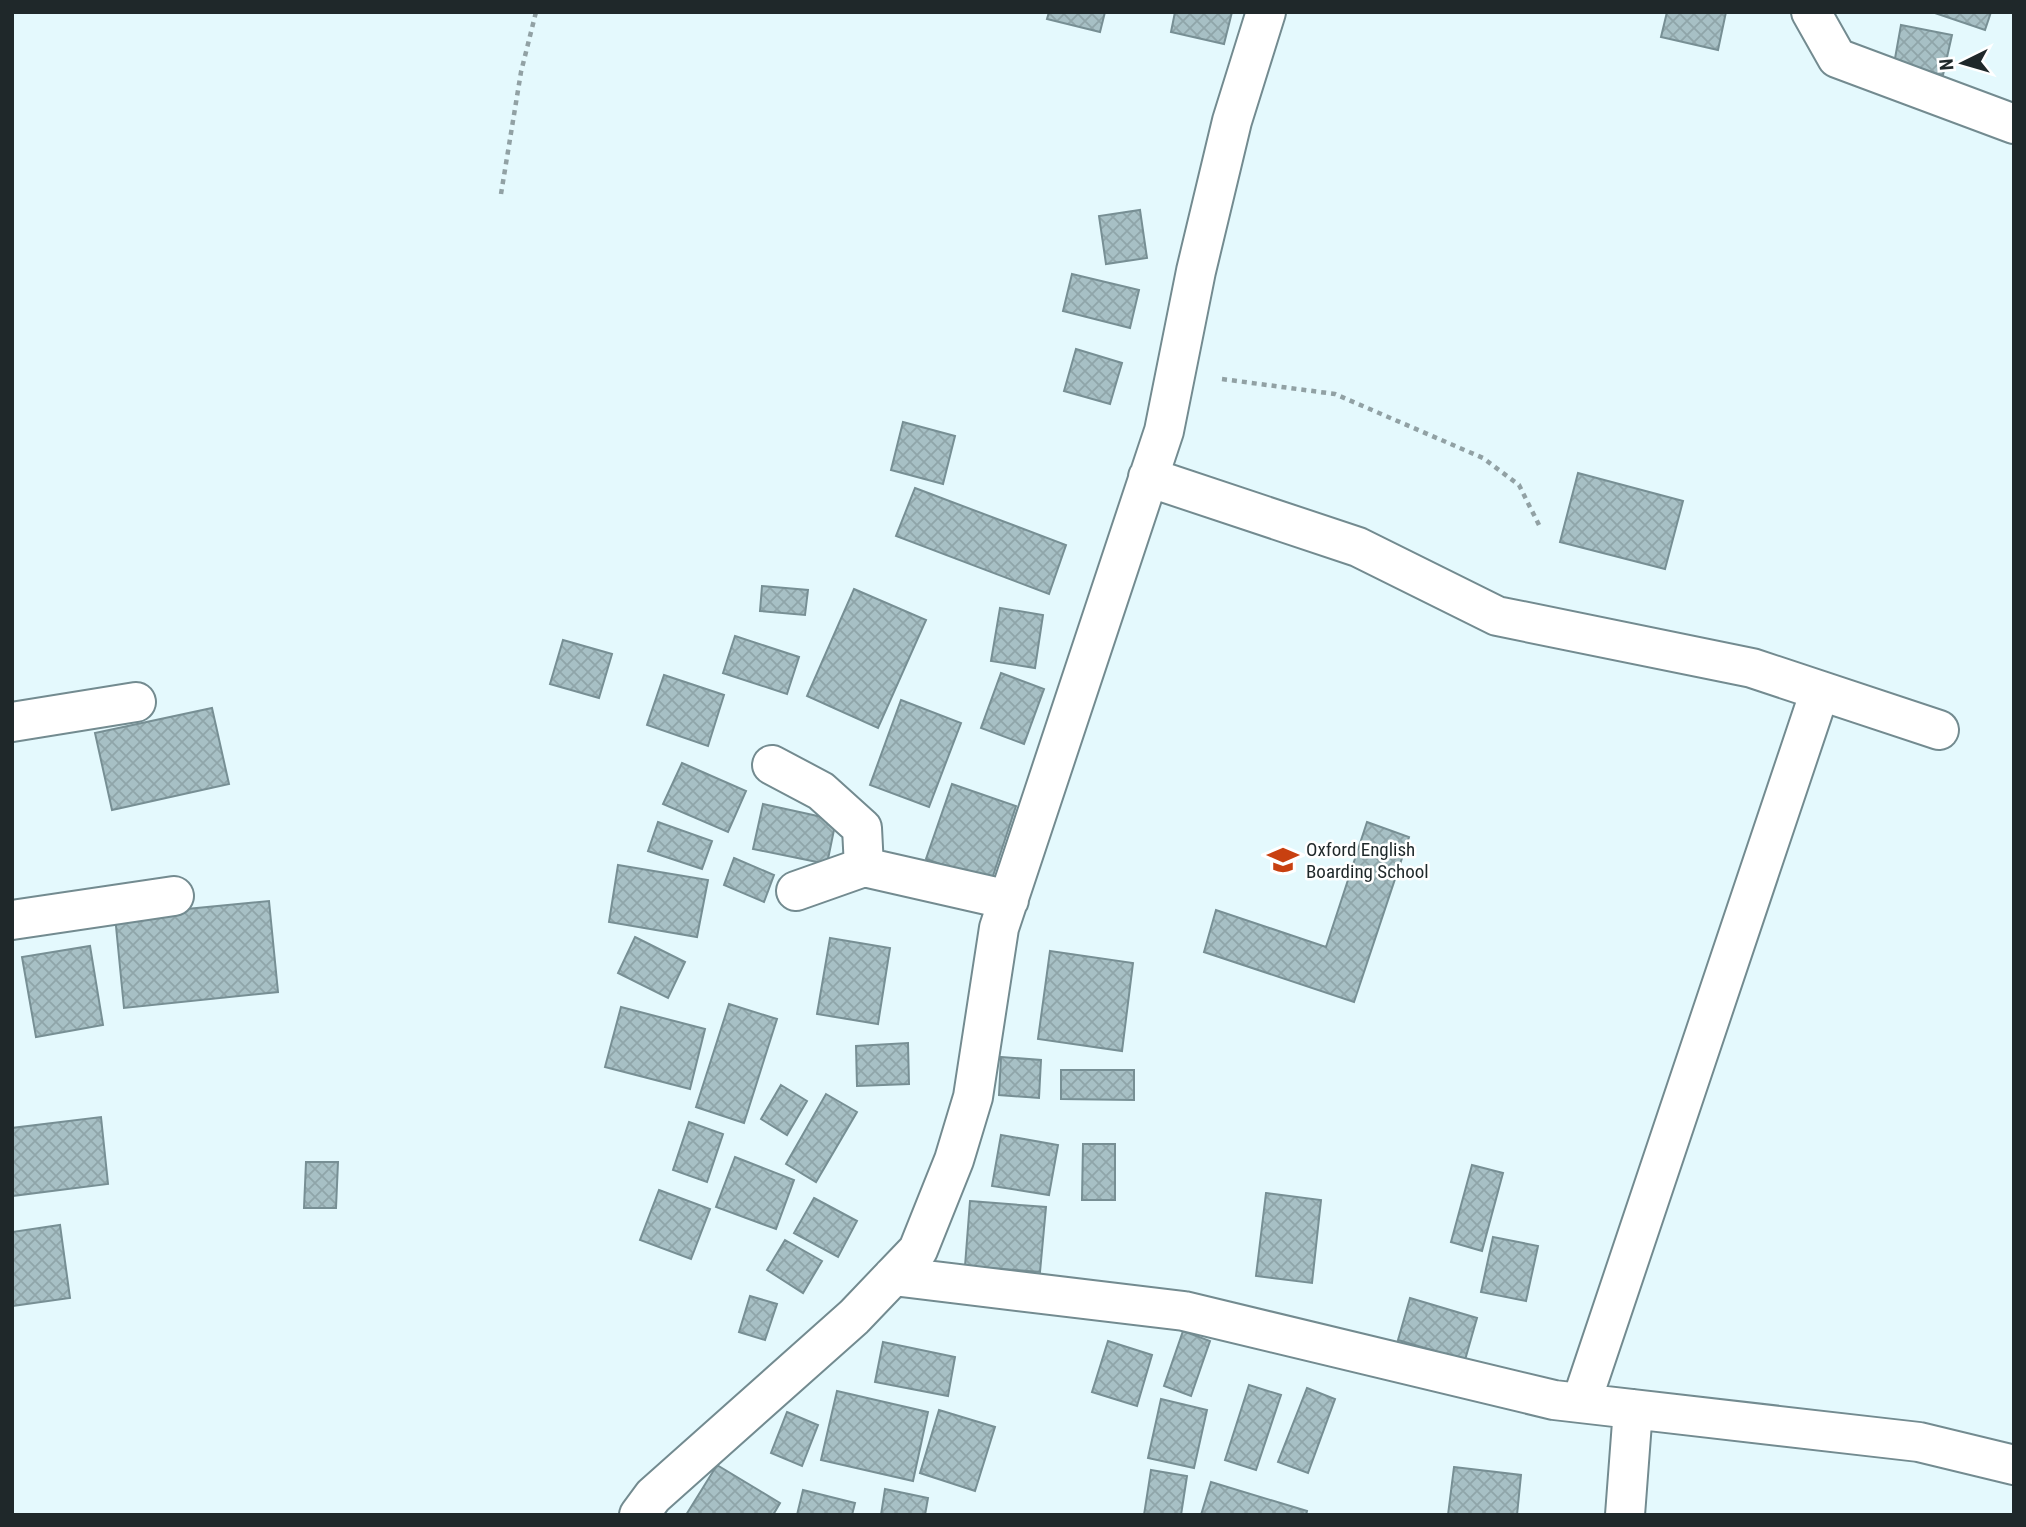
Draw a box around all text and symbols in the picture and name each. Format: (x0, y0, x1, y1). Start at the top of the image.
north arrow (1928, 28, 1998, 98)
text: N (1935, 58, 1959, 71)
place label: Oxford English Boarding School (1306, 838, 1429, 883)
school or university icon: Oxford English Boarding School (1266, 843, 1300, 877)

